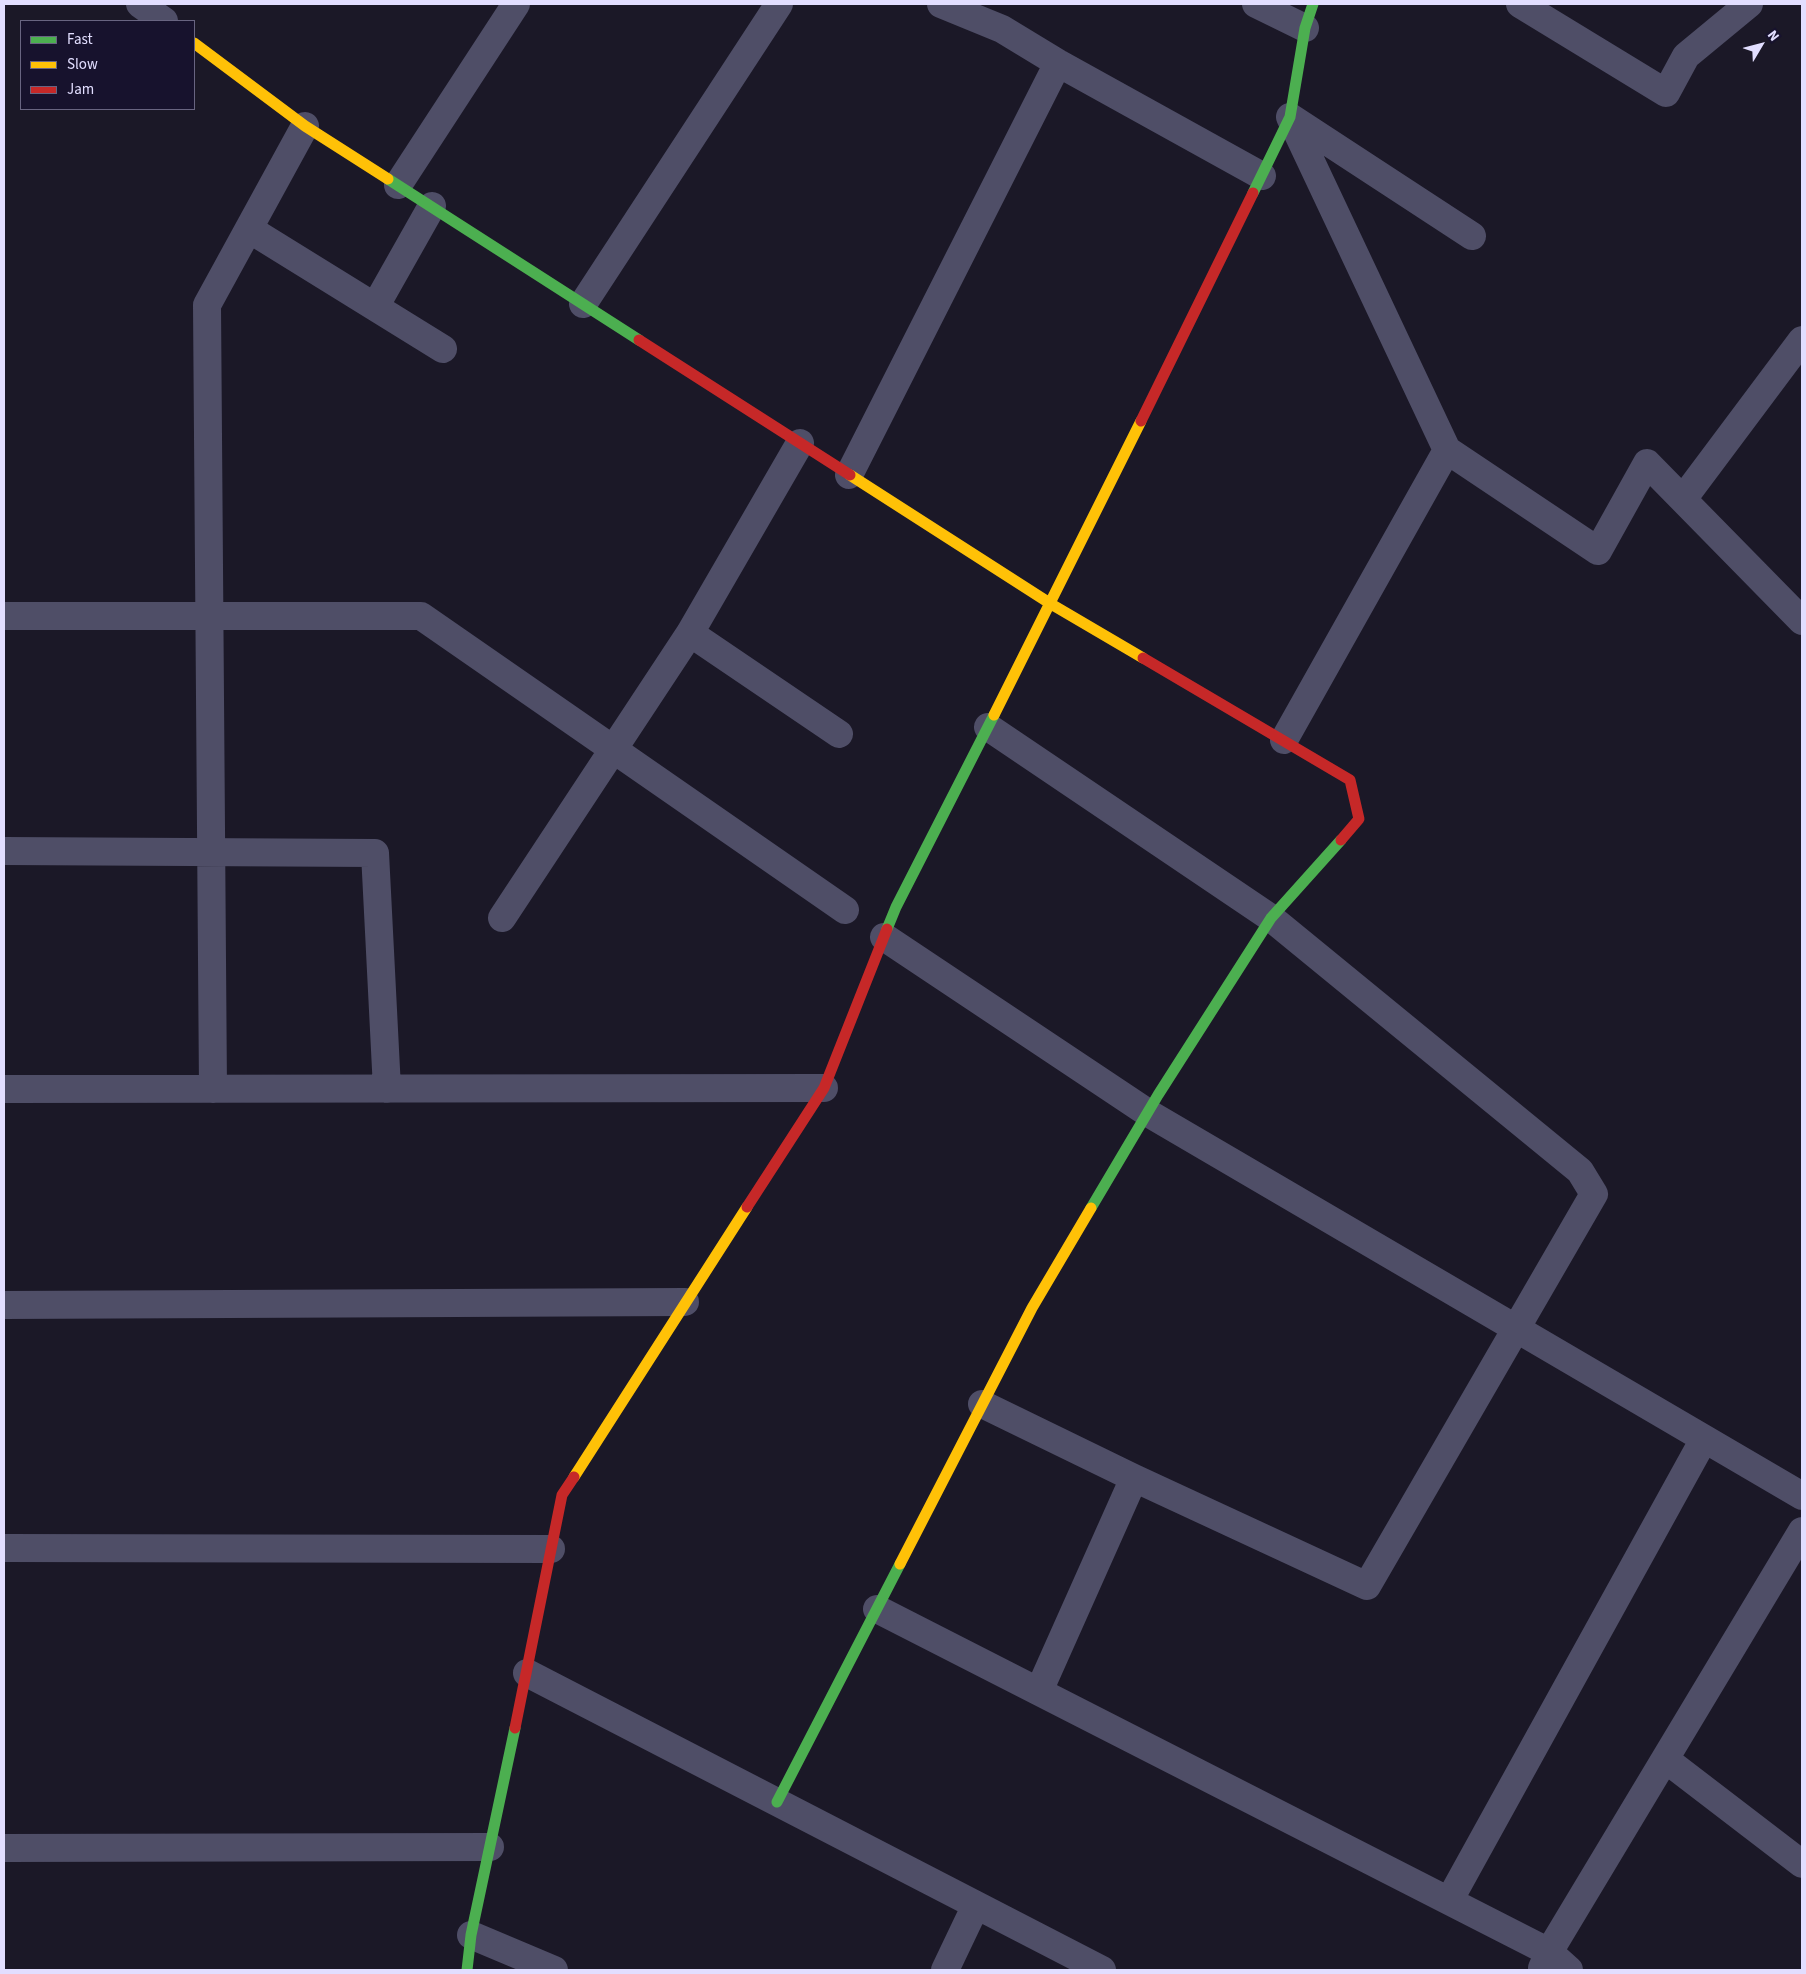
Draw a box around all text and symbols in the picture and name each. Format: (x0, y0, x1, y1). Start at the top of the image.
legend (20, 20, 195, 110)
north arrow (1736, 20, 1786, 70)
text: N (1762, 26, 1784, 46)
text: Fast (67, 29, 93, 50)
text: Slow (67, 54, 98, 75)
text: Jam (67, 79, 94, 100)

